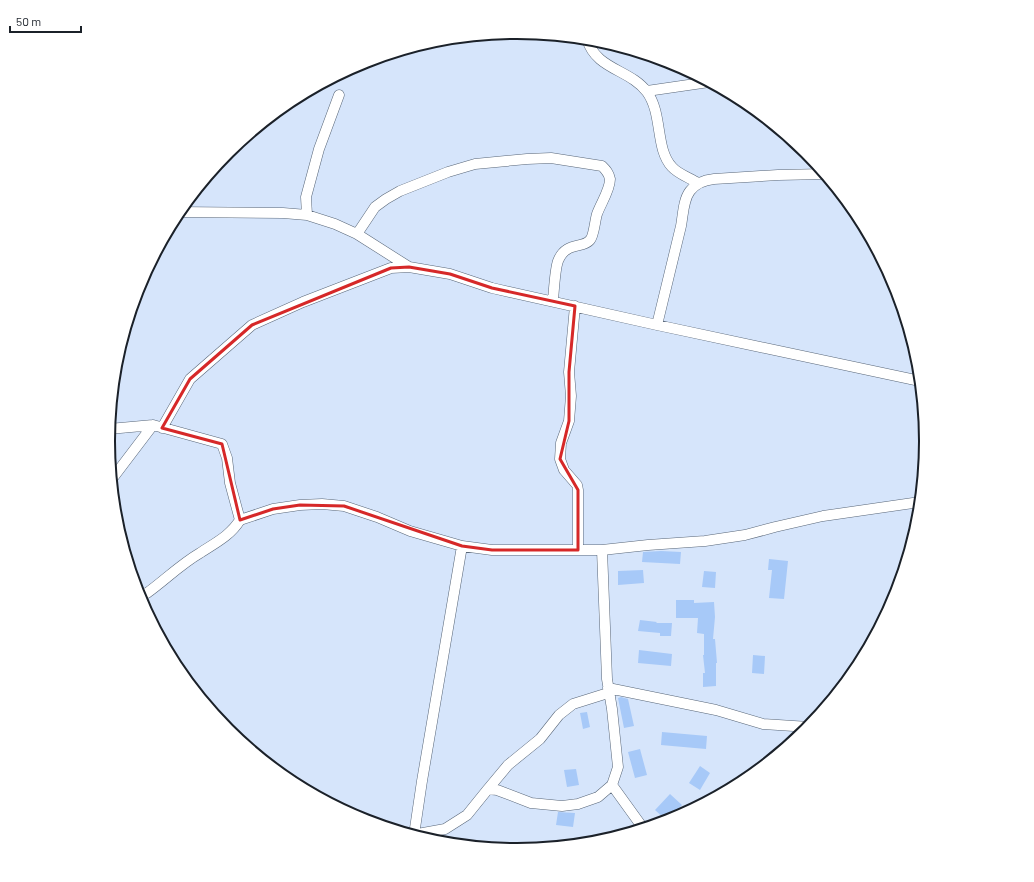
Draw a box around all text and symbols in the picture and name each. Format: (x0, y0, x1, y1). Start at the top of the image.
scale bar (10, 8, 81, 34)
text: 50 m (16, 14, 41, 28)

